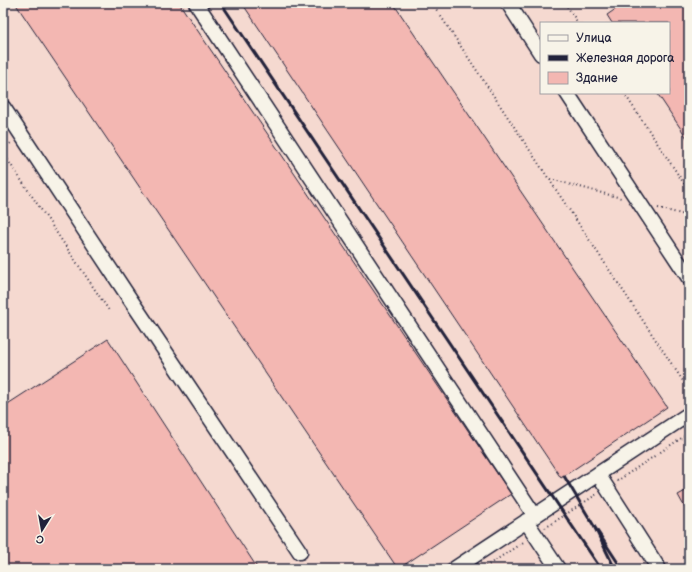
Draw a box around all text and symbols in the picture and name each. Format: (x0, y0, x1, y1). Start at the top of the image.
legend (540, 22, 670, 94)
text: Улица (576, 31, 612, 46)
text: Железная дорога (576, 51, 674, 66)
text: Здание (576, 71, 618, 86)
north arrow (22, 510, 62, 550)
text: С (35, 532, 45, 546)

